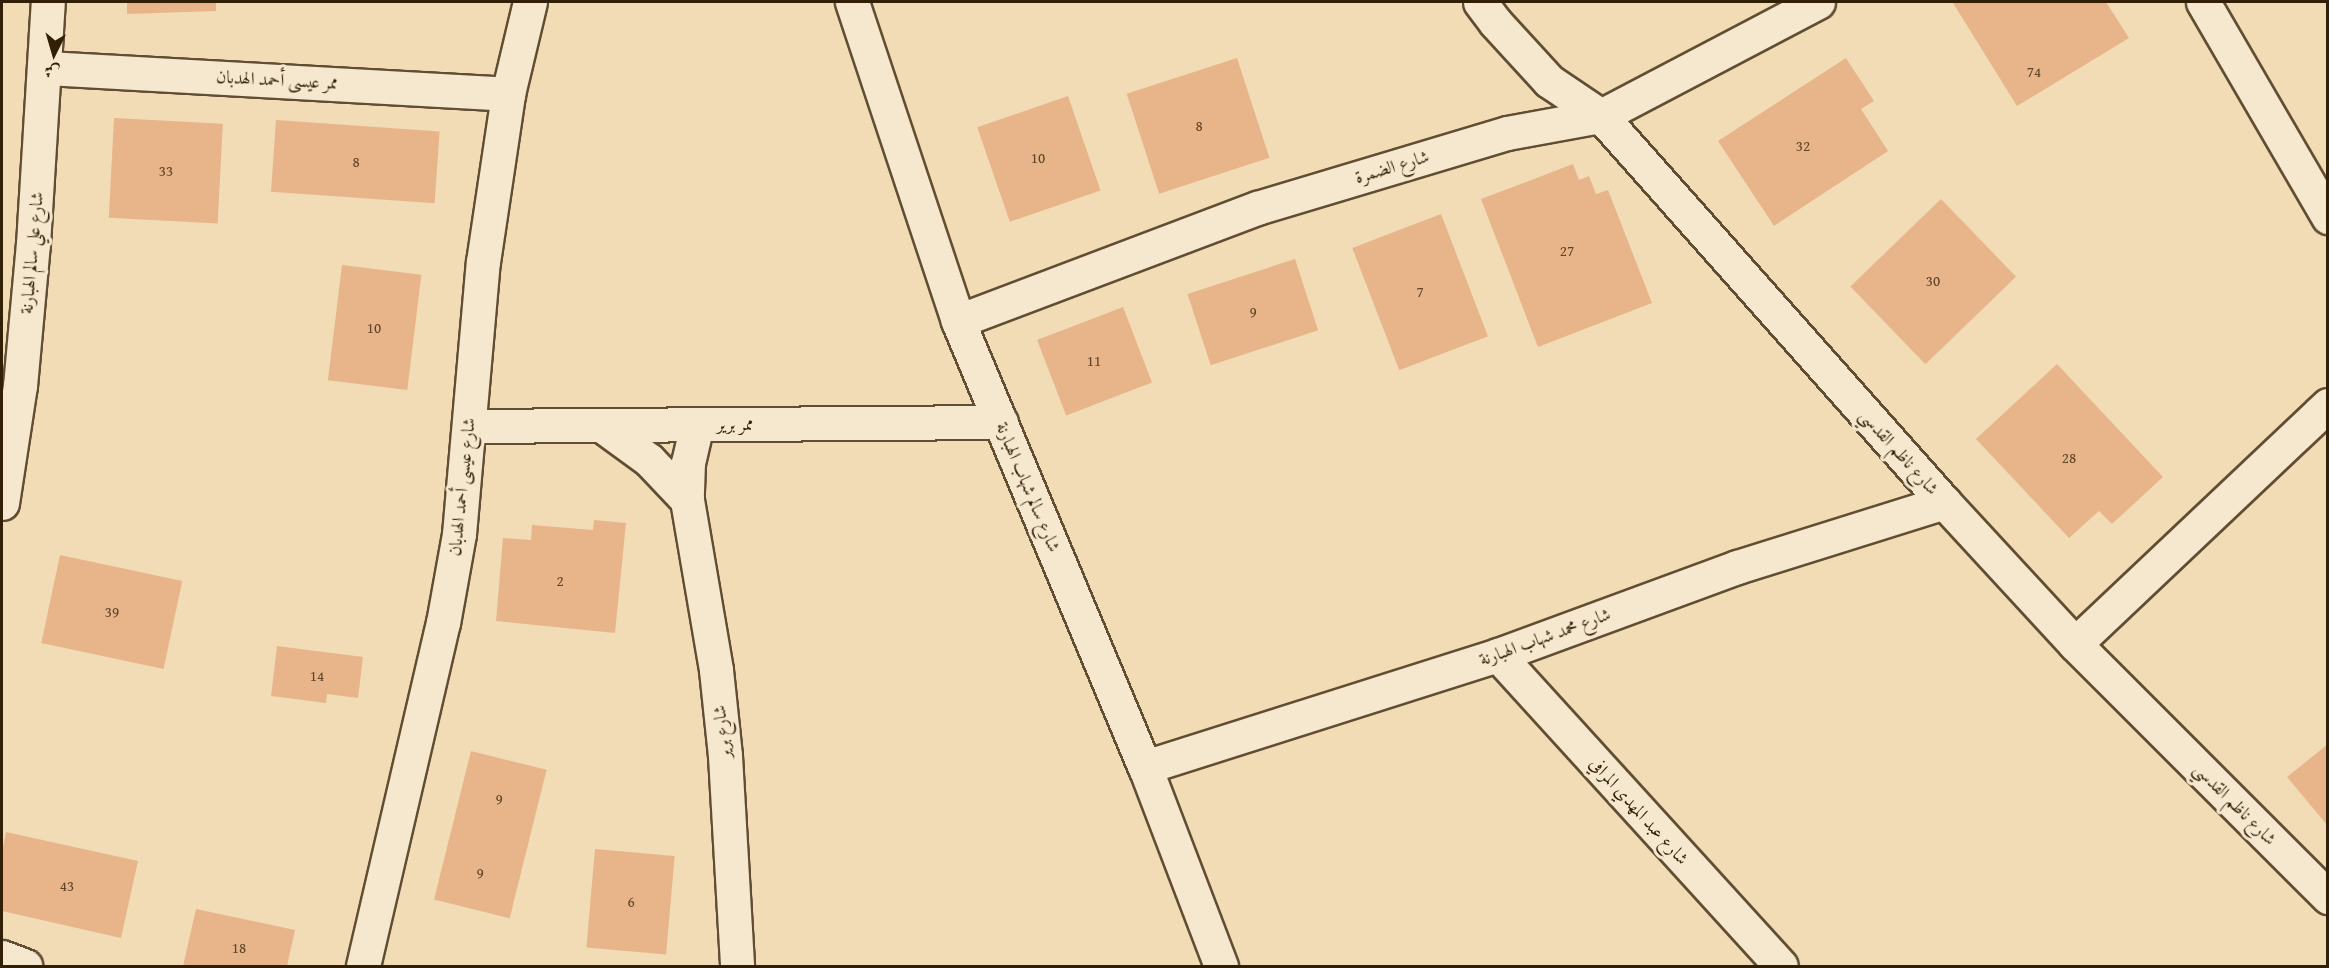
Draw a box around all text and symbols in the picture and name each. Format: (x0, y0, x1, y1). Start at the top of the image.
north arrow (24, 24, 84, 84)
text: ش (43, 59, 61, 85)
house number: 74 (2027, 63, 2041, 81)
street label: ممر عيسى أحمد الهدبان (216, 66, 338, 94)
house number: 8 (1195, 117, 1203, 135)
house number: 32 (1796, 137, 1810, 155)
street label: شارع الضمرة (1352, 146, 1432, 188)
house number: 10 (1031, 149, 1045, 167)
house number: 8 (352, 153, 360, 171)
house number: 33 (159, 162, 173, 180)
street label: شارع علي سالم الهبارنة (16, 191, 48, 315)
house number: 27 (1560, 242, 1574, 260)
house number: 30 (1926, 272, 1940, 290)
house number: 7 (1416, 283, 1424, 301)
house number: 9 (1249, 303, 1257, 321)
house number: 10 (367, 319, 381, 337)
house number: 11 (1087, 352, 1101, 370)
street label: شارع ناظم القدسي (1855, 405, 1943, 499)
street label: ممر برير (717, 413, 753, 435)
street label: شارع عيسى أحمد الهدبان (444, 417, 480, 557)
street label: شارع سالم شهاب الهبارنة (991, 419, 1065, 555)
house number: 28 (2062, 449, 2076, 467)
house number: 2 (556, 572, 564, 590)
house number: 39 (105, 603, 119, 621)
street label: شارع محمد شهاب الهبارنة (1476, 603, 1614, 671)
house number: 14 (310, 667, 324, 685)
street label: شارع برير (708, 704, 736, 760)
street label: شارع عبد المهدي المرافي (1585, 753, 1693, 869)
street label: شارع ناظم القدسي (2189, 758, 2281, 850)
house number: 9 (495, 790, 503, 808)
house number: 9 (476, 864, 484, 882)
house number: 43 (60, 877, 74, 895)
house number: 6 (627, 893, 635, 911)
house number: 18 (232, 939, 246, 957)

